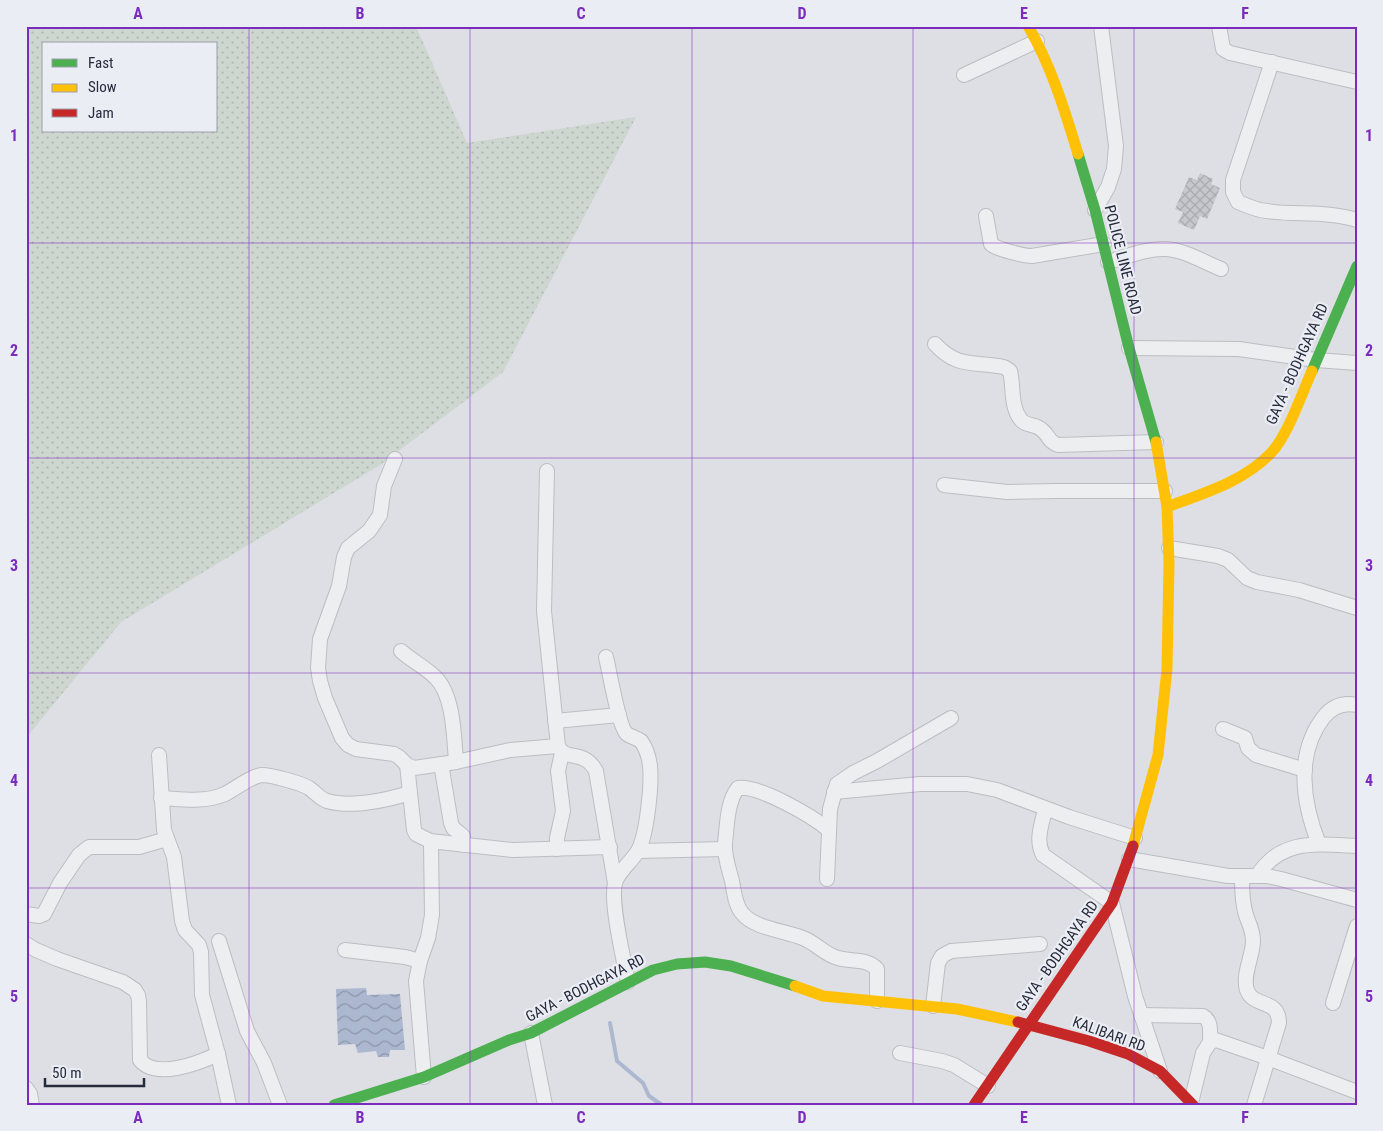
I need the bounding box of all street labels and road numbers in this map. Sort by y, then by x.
street label: POLICE LINE ROAD [1101,203,1145,317]
street label: GAYA - BODHGAYA RD [1262,301,1332,427]
street label: GAYA - BODHGAYA RD [1012,897,1102,1015]
street label: GAYA - BODHGAYA RD [523,950,647,1026]
street label: KALIBARI RD [1070,1013,1148,1055]

